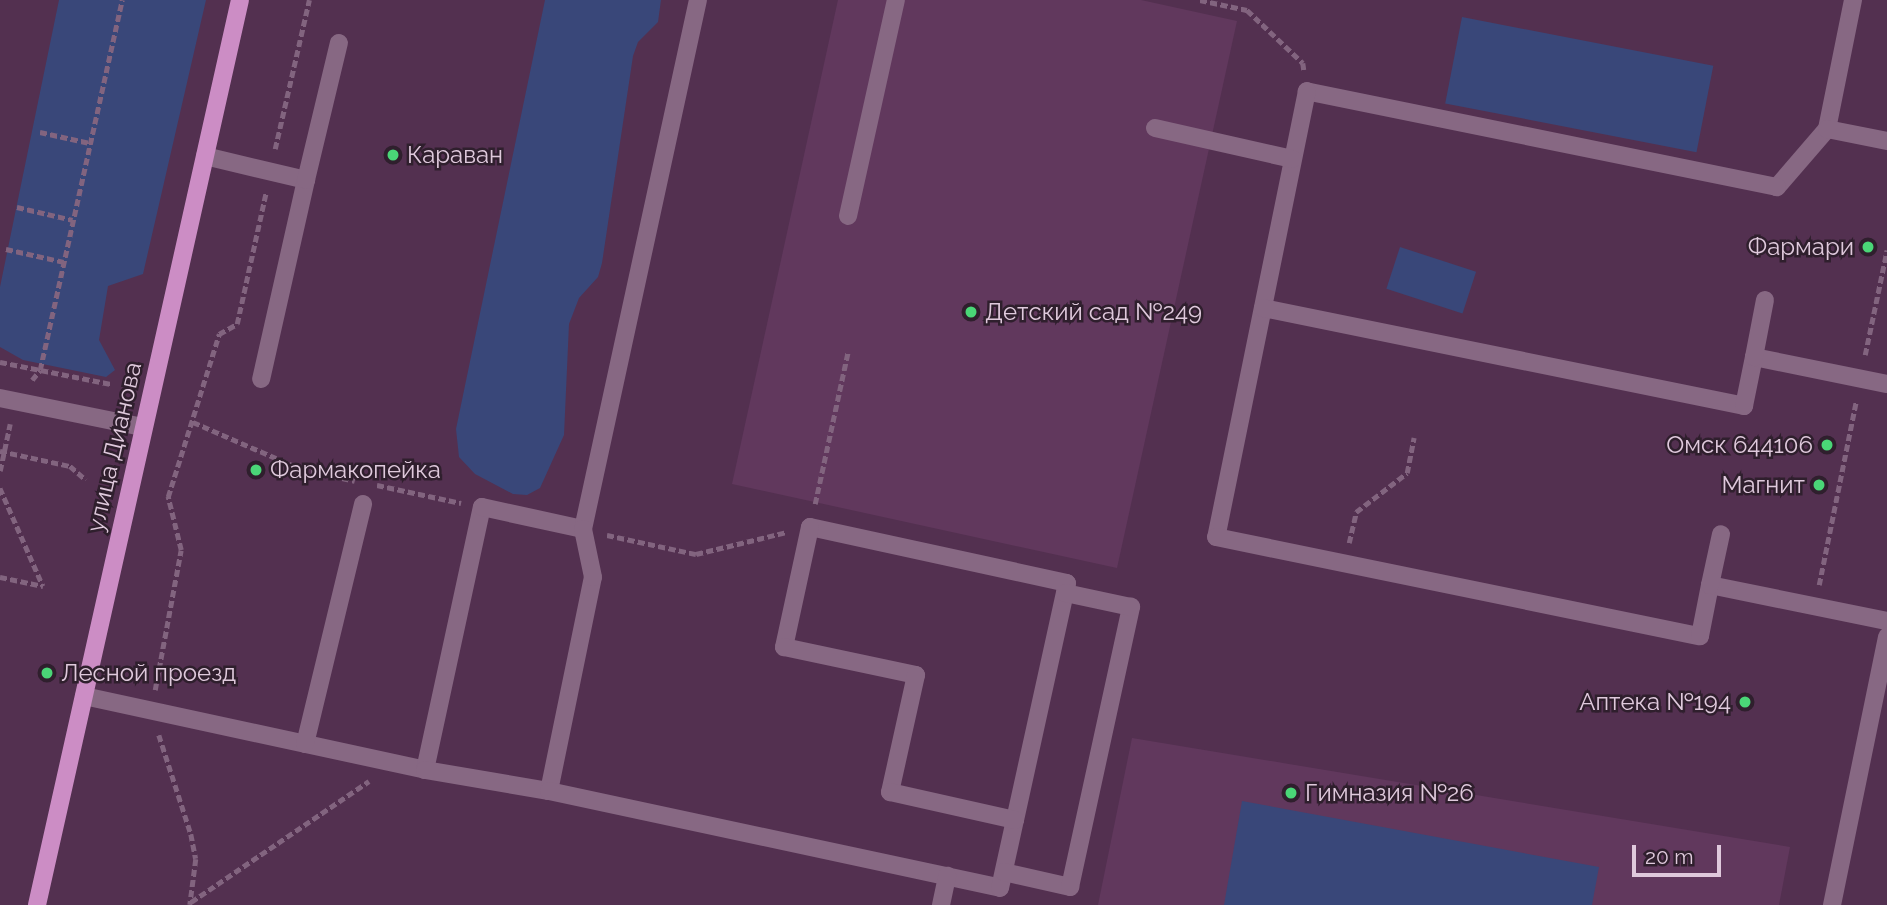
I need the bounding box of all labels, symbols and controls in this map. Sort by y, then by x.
place label: Караван [407,141,503,169]
marker: Караван [385,147,401,163]
place label: Фармари [1748,233,1854,261]
marker: Фармари [1860,239,1876,255]
place label: Детский сад №249 [985,298,1202,326]
marker: Детский сад №249 [963,304,979,320]
street label: улица Дианова [80,359,148,535]
place label: Омск 644106 [1666,431,1813,459]
marker: Омск 644106 [1819,437,1835,453]
place label: Фармакопейка [270,456,441,484]
marker: Фармакопейка [248,462,264,478]
place label: Магнит [1722,471,1805,499]
marker: Магнит [1811,477,1827,493]
place label: Лесной проезд [61,659,236,687]
marker: Лесной проезд [39,665,55,681]
place label: Аптека №194 [1579,688,1731,716]
marker: Аптека №194 [1737,694,1753,710]
place label: Гимназия №26 [1305,779,1474,807]
marker: Гимназия №26 [1283,785,1299,801]
scale bar [1635,832,1724,876]
text: 20 m [1645,844,1693,869]

